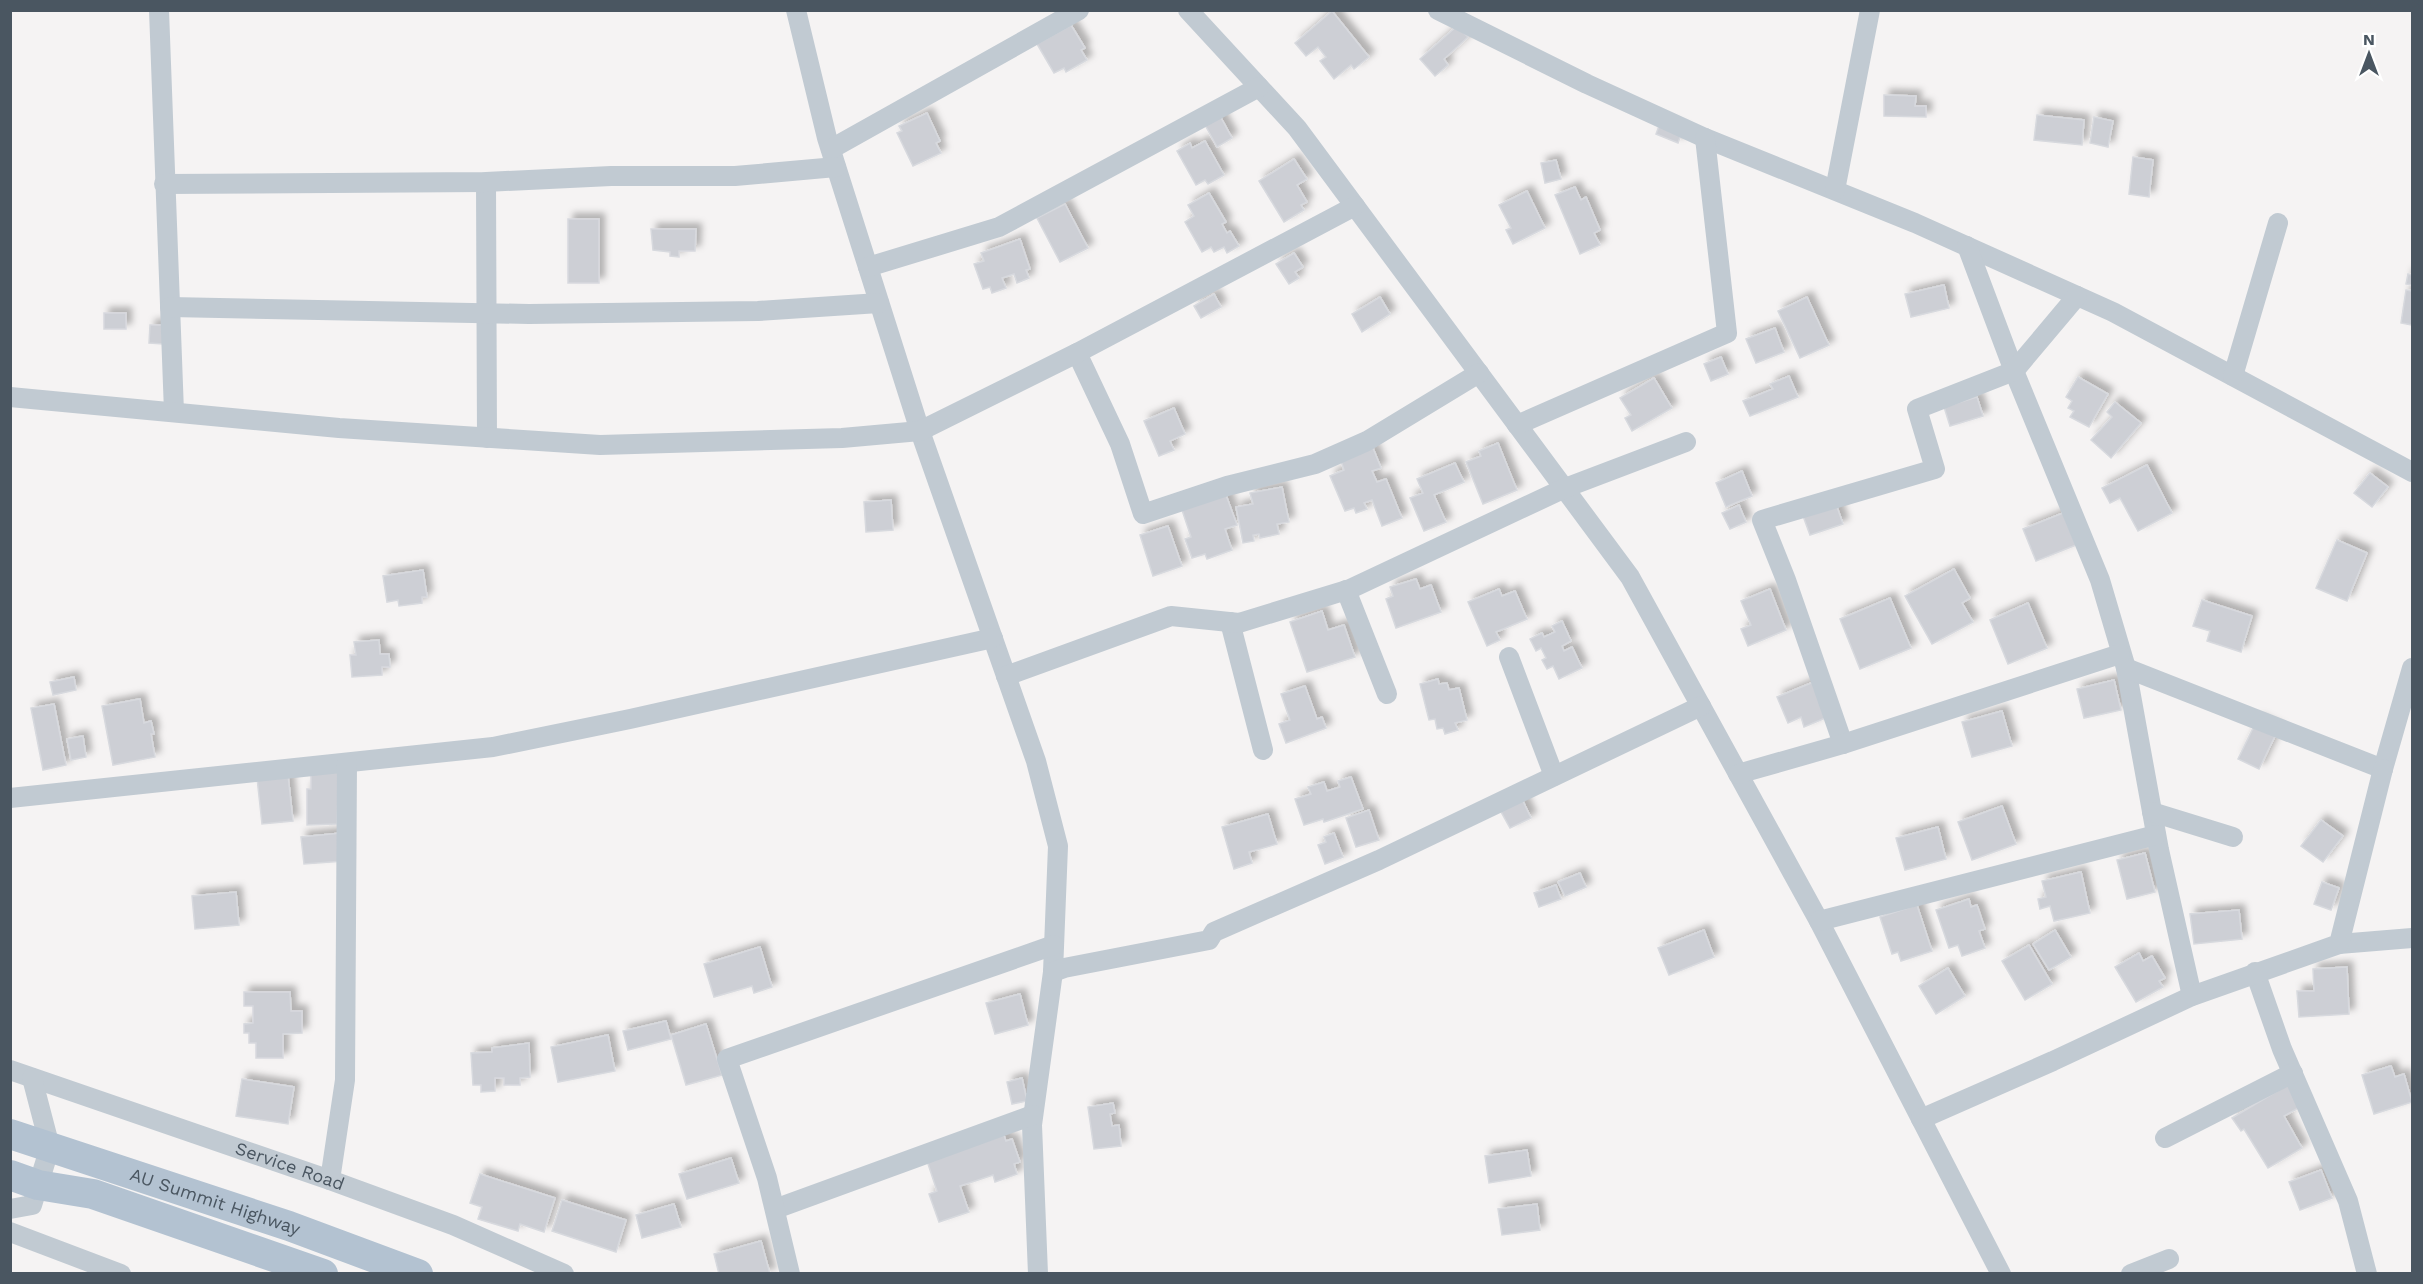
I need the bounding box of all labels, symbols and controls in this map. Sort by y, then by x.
north arrow [2339,24,2399,84]
text: N [2363,30,2375,49]
street label: Service Road [233,1137,348,1194]
street label: AU Summit Highway [127,1163,304,1240]

